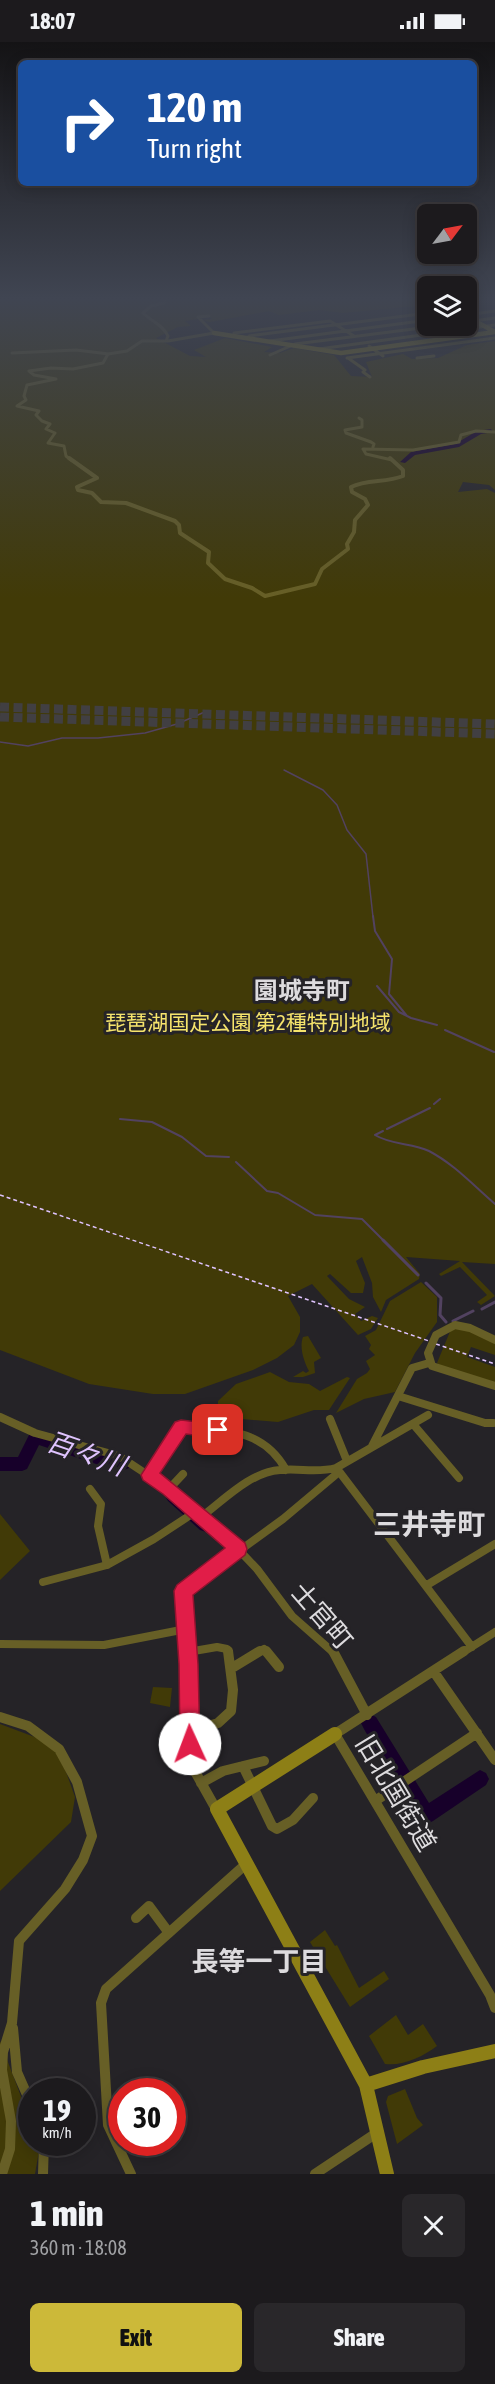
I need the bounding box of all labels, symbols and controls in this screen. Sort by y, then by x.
text: 18:07 [30,8,76,34]
text: 120 m [147,83,242,131]
icon: right [48,84,126,162]
text: Turn right [147,133,242,164]
north arrow [417,204,477,264]
map controls [417,204,477,336]
button: layers [417,276,477,336]
district label: 園城寺町 [254,977,350,1004]
park label: 琵琶湖国定公園 第2種特別地域 [105,1010,391,1034]
pin [192,1404,243,1455]
icon: arrive [201,1413,234,1446]
water label: 百々川 [43,1426,132,1482]
district label: 三井寺町 [373,1508,485,1540]
street label: 士官町 [285,1577,359,1655]
position arrow [158,1712,222,1776]
street label: 旧北国街道 [350,1730,442,1856]
district label: 長等一丁目 [192,1946,327,1977]
speed limit sign: 30 [108,2078,186,2156]
text: 19 [43,2093,71,2127]
text: km/h [42,2124,72,2141]
text: 1 min [30,2192,104,2234]
button: close [402,2194,465,2257]
text: 360 m · 18:08 [30,2236,127,2259]
button: Exit [30,2303,242,2372]
button: Share [254,2303,465,2372]

